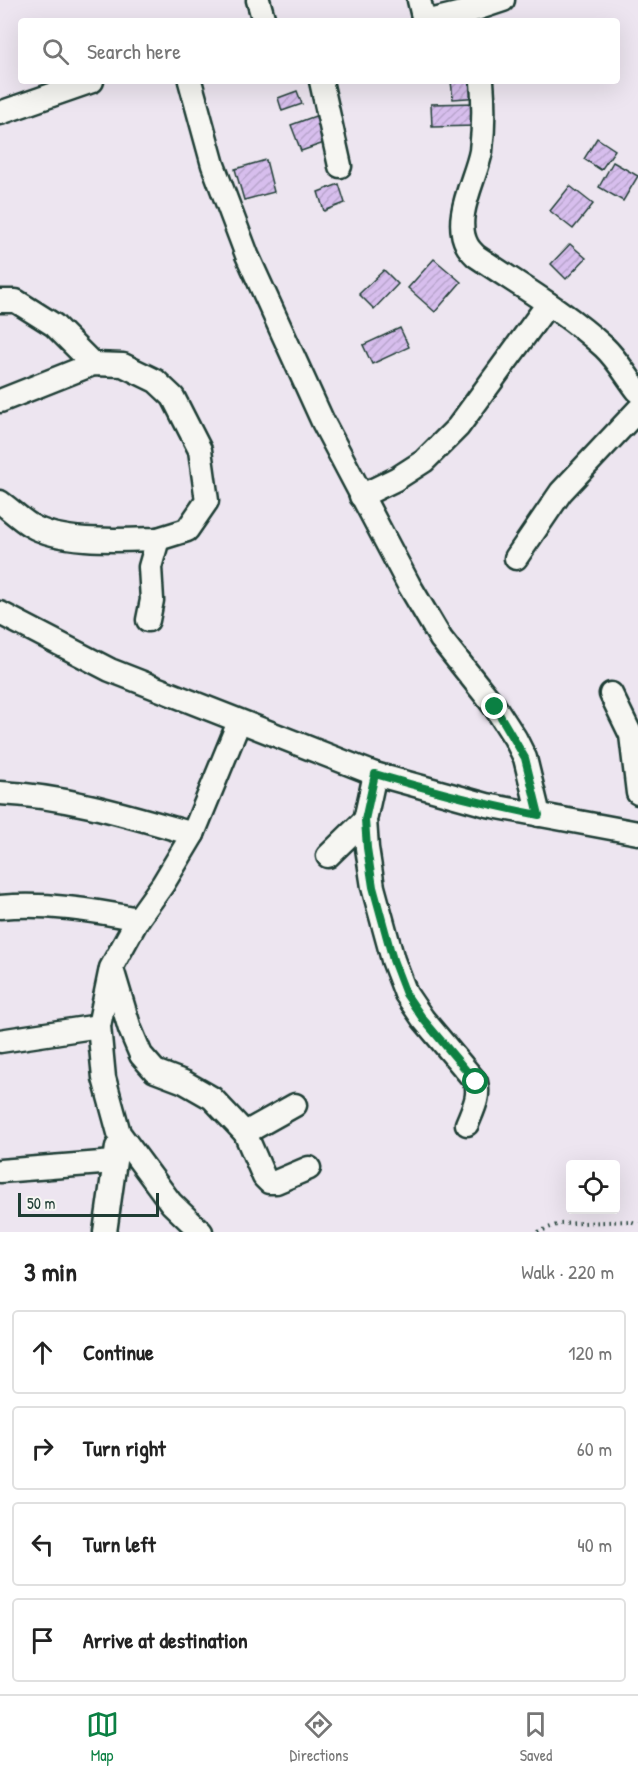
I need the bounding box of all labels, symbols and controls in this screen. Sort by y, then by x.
search box [18,18,620,84]
icon: search [39,35,72,68]
text: Search here [87,36,181,66]
route end [481,693,507,719]
route start [462,1068,488,1094]
map controls [566,1160,620,1214]
button: locate [566,1160,620,1214]
scale bar [18,1190,159,1218]
text: 50 m [27,1192,56,1214]
text: 3 min [24,1254,77,1289]
text: Walk · 220 m [521,1258,614,1285]
icon: ahead [26,1336,59,1369]
text: Continue [83,1337,154,1367]
text: 120 m [568,1339,612,1366]
icon: right [26,1432,59,1465]
text: Turn right [83,1433,166,1463]
text: 60 m [577,1435,612,1462]
icon: left [26,1528,59,1561]
text: Turn left [83,1529,156,1559]
text: 40 m [577,1531,612,1558]
icon: arrive [26,1624,59,1657]
text: Arrive at destination [83,1625,248,1655]
tab: Map [86,1708,119,1766]
tab: Directions [290,1708,348,1766]
tab: Saved [519,1708,552,1766]

